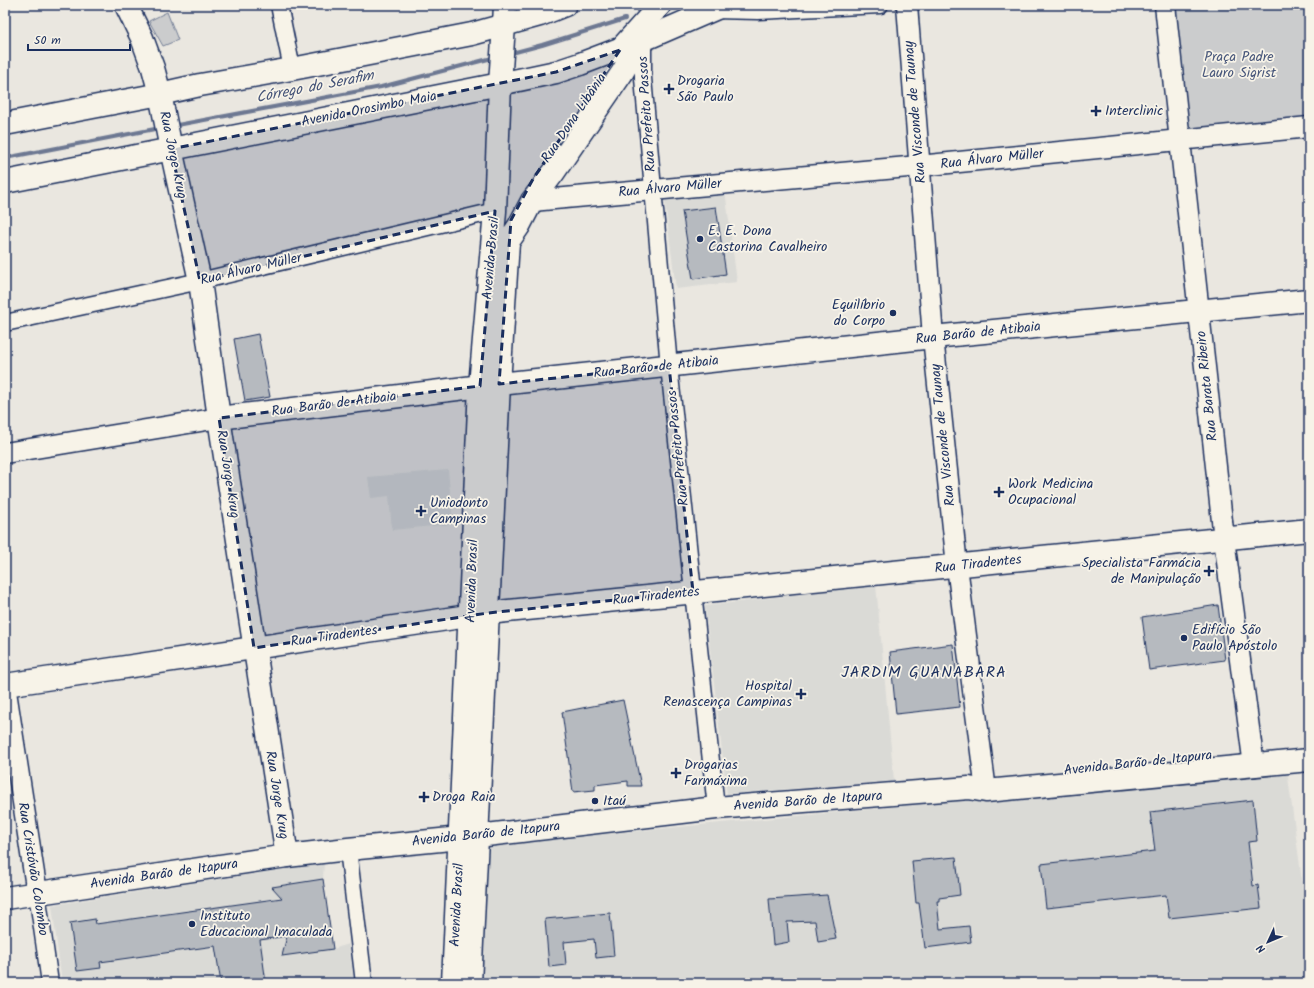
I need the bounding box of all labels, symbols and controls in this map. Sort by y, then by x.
scale bar [28,26,130,52]
text: 50 m [34,31,61,50]
street label: Rua Visconde de Taunay [898,39,932,184]
park label: Praça Padre Lauro Sigrist [1202,46,1277,84]
street label: Rua Prefeito Passos [632,55,662,173]
water label: Córrego do Serafim [254,64,377,110]
street label: Rua Dona Libânia [536,69,612,167]
place label: Drogaria São Paulo [677,70,734,108]
marker: Drogaria São Paulo [664,84,674,94]
street label: Avenida Orosimbo Maia [299,85,439,133]
place label: Interclinic [1105,100,1163,122]
marker: Interclinic [1090,105,1102,117]
street label: Rua Jorge Krug [153,109,193,201]
street label: Rua Álvaro Müller [939,143,1046,175]
street label: Rua Álvaro Müller [617,172,724,203]
street label: Avenida Brasil [476,215,506,301]
place label: E. E. Dona Castorina Cavalheiro [708,220,827,258]
marker: E. E. Dona Castorina Cavalheiro [695,234,705,244]
street label: Rua Álvaro Müller [198,246,305,291]
place label: Equilíbrio do Corpo [832,294,885,332]
marker: Equilíbrio do Corpo [888,308,898,318]
street label: Rua Barão de Atibaia [914,315,1042,351]
street label: Rua Barata Ribeiro [1190,330,1224,442]
street label: Rua Barão de Atibaia [592,349,720,385]
street label: Rua Visconde de Taunay [925,362,961,507]
street label: Rua Barão de Atibaia [270,385,398,423]
street label: Rua Prefeito Passos [661,389,695,507]
street label: Rua Jorge Krug [210,428,246,520]
place label: Work Medicina Ocupacional [1008,473,1093,511]
marker: Work Medicina Ocupacional [993,486,1005,498]
place label: Uniodonto Campinas [430,492,488,530]
marker: Uniodonto Campinas [415,505,427,517]
street label: Avenida Brasil [460,538,484,623]
street label: Rua Tiradentes [933,548,1023,580]
place label: Specialista Farmácia de Manipulação [1082,552,1201,590]
marker: Specialista Farmácia de Manipulação [1204,566,1214,576]
street label: Rua Tiradentes [611,580,701,612]
street label: Rua Tiradentes [289,619,379,653]
place label: Edifício São Paulo Apóstolo [1192,619,1277,657]
marker: Edifício São Paulo Apóstolo [1179,633,1189,643]
district label: JARDIM GUANABARA [841,660,1007,685]
place label: Hospital Renascença Campinas [663,675,793,713]
marker: Hospital Renascença Campinas [795,688,807,700]
street label: Avenida Barão de Itapura [1063,744,1213,782]
street label: Rua Jorge Krug [259,749,295,841]
place label: Drogarias Farmáxima [684,754,747,792]
marker: Drogarias Farmáxima [671,768,681,778]
street label: Avenida Barão de Itapura [733,785,883,817]
place label: Droga Raia [432,786,495,808]
place label: Itaú [603,790,626,812]
marker: Droga Raia [419,792,429,802]
marker: Itaú [590,796,600,806]
street label: Rua Cristóvão Colombo [12,801,54,937]
street label: Avenida Barão de Itapura [411,815,561,853]
street label: Avenida Barão de Itapura [89,853,239,895]
street label: Avenida Brasil [444,862,470,947]
place label: Instituto Educacional Imaculada [200,905,332,943]
marker: Instituto Educacional Imaculada [187,919,197,929]
north arrow [1248,922,1288,962]
text: N [1253,939,1270,957]

